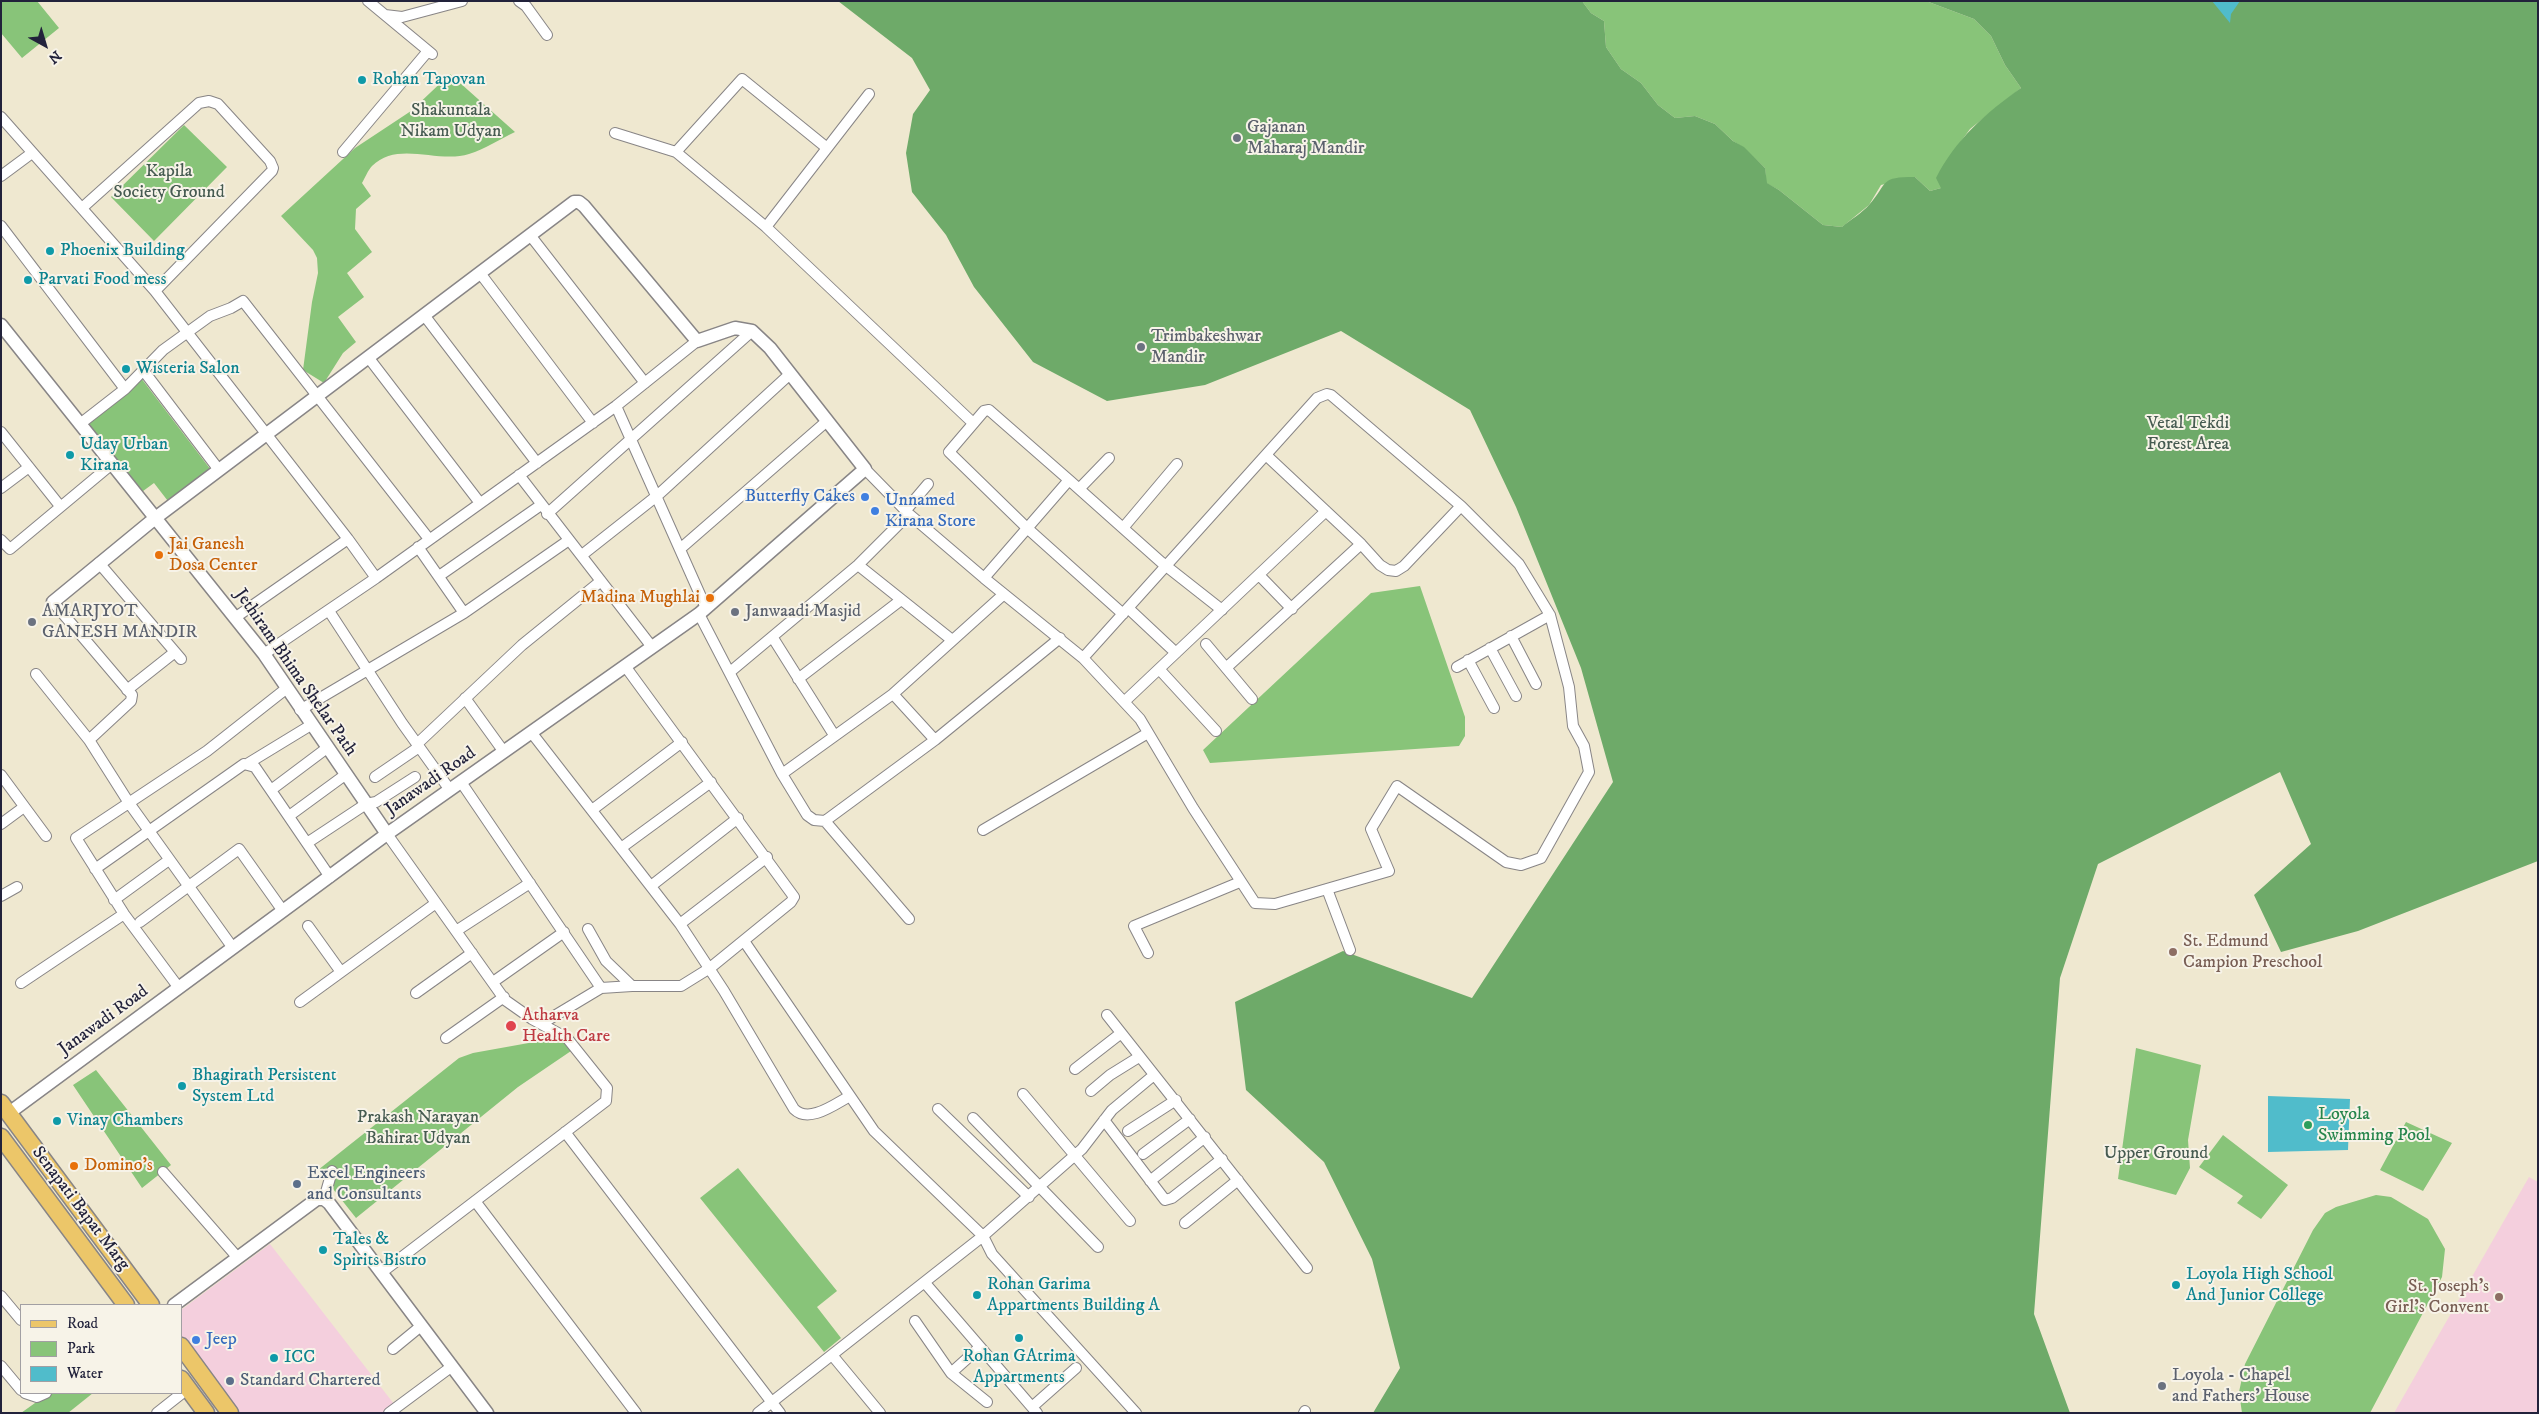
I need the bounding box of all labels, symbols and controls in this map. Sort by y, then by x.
north arrow [20,20,70,70]
text: N [44,46,65,67]
place label: Rohan Tapovan [372,69,485,91]
marker: Rohan Tapovan [356,74,368,86]
park label: Shakuntala Nikam Udyan [401,100,501,142]
place label: Gajanan Maharaj Mandir [1247,117,1364,160]
marker: Gajanan Maharaj Mandir [1231,132,1243,144]
park label: Kapila Society Ground [113,161,225,203]
place label: Phoenix Building [60,240,185,262]
marker: Phoenix Building [44,245,56,257]
place label: Parvati Food mess [38,269,167,291]
marker: Parvati Food mess [22,274,34,286]
place label: Trimbakeshwar Mandir [1151,326,1261,368]
marker: Trimbakeshwar Mandir [1135,341,1147,353]
place label: Wisteria Salon [136,358,240,380]
marker: Wisteria Salon [120,363,132,375]
park label: Vetal Tekdi Forest Area [2147,413,2229,456]
place label: Uday Urban Kirana [80,434,168,476]
marker: Uday Urban Kirana [64,449,76,461]
place label: Butterfly Cakes [745,486,855,508]
place label: Unnamed Kirana Store [885,490,976,532]
marker: Butterfly Cakes [859,491,871,503]
marker: Unnamed Kirana Store [869,505,881,517]
place label: Jai Ganesh Dosa Center [169,534,257,576]
marker: Jai Ganesh Dosa Center [153,549,165,561]
street label: Jethiram Bhima Shelar Path [229,585,361,761]
place label: Madina Mughlai [581,587,700,609]
marker: Madina Mughlai [704,592,716,604]
place label: AMARJYOT GANESH MANDIR [42,601,197,644]
place label: Janwaadi Masjid [745,601,861,623]
marker: Janwaadi Masjid [729,606,741,618]
marker: AMARJYOT GANESH MANDIR [26,616,38,628]
street label: Janawadi Road [382,743,480,821]
place label: St. Edmund Campion Preschool [2183,931,2322,974]
marker: St. Edmund Campion Preschool [2167,946,2179,958]
street label: Janawadi Road [55,981,153,1061]
place label: Atharva Health Care [522,1005,610,1048]
marker: Atharva Health Care [504,1019,518,1033]
place label: Bhagirath Persistent System Ltd [192,1065,337,1108]
marker: Bhagirath Persistent System Ltd [176,1080,188,1092]
place label: Loyola Swimming Pool [2318,1104,2430,1146]
park label: Prakash Narayan Bahirat Udyan [357,1107,479,1150]
place label: Vinay Chambers [67,1110,183,1132]
marker: Vinay Chambers [51,1115,63,1127]
marker: Loyola Swimming Pool [2302,1119,2314,1131]
street label: Senapati Bapat Marg [26,1143,134,1275]
park label: Upper Ground [2104,1143,2208,1165]
place label: Domino's [84,1155,153,1177]
marker: Domino's [68,1160,80,1172]
place label: Excel Engineers and Consultants [307,1163,425,1206]
marker: Excel Engineers and Consultants [291,1178,303,1190]
place label: Tales & Spirits Bistro [333,1229,426,1272]
marker: Tales & Spirits Bistro [317,1244,329,1256]
place label: Loyola High School And Junior College [2186,1264,2333,1306]
place label: Rohan Garima Appartments Building A [987,1274,1160,1316]
place label: St. Joseph's Girl's Convent [2385,1276,2489,1318]
marker: Loyola High School And Junior College [2170,1279,2182,1291]
marker: Rohan Garima Appartments Building A [971,1289,983,1301]
marker: St. Joseph's Girl's Convent [2493,1291,2505,1303]
legend [20,1304,182,1394]
text: Road [67,1314,98,1333]
place label: Jeep [206,1329,237,1351]
marker: Rohan GAtrima Appartments [1013,1332,1025,1344]
marker: Jeep [190,1334,202,1346]
text: Park [67,1339,95,1358]
place label: Rohan GAtrima Appartments [962,1346,1076,1388]
place label: ICC [284,1347,315,1369]
marker: ICC [268,1352,280,1364]
text: Water [67,1364,103,1383]
place label: Loyola - Chapel and Fathers' House [2172,1365,2309,1408]
place label: Standard Chartered [240,1370,380,1392]
marker: Standard Chartered [224,1375,236,1387]
marker: Loyola - Chapel and Fathers' House [2156,1380,2168,1392]

